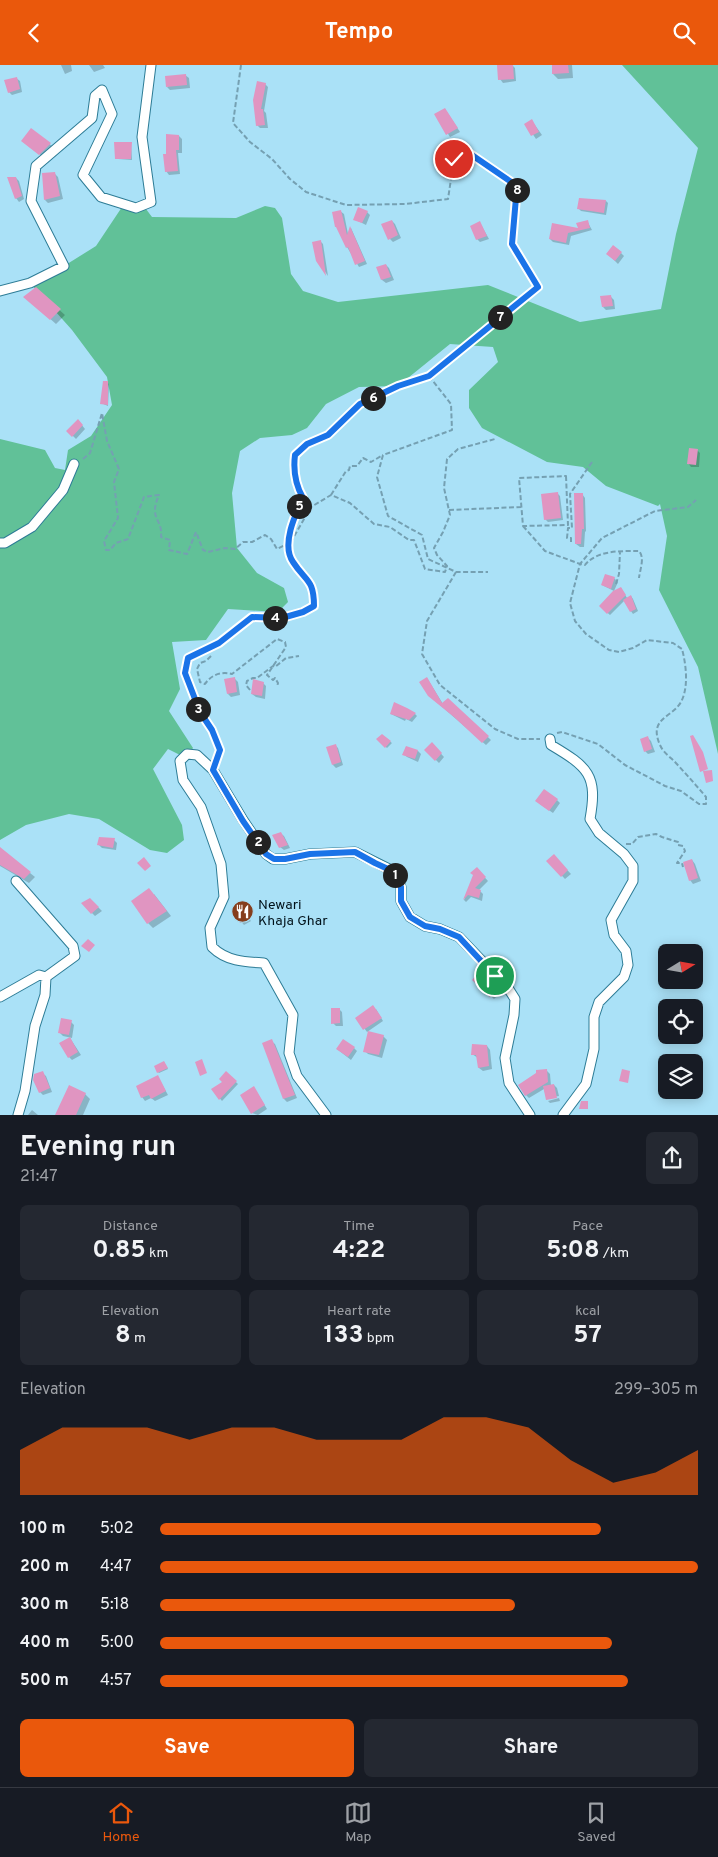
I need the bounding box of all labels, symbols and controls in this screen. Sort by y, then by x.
icon: back [20,19,48,47]
text: Tempo [325,19,393,46]
icon: search [670,19,698,47]
pin [433,138,475,180]
icon: check [440,145,468,173]
pin: 8 [504,177,530,203]
text: 8 [513,182,522,199]
pin: 7 [488,305,512,329]
text: 7 [497,309,504,326]
pin: 6 [360,385,386,411]
text: 6 [369,390,378,407]
pin: 5 [286,493,312,519]
text: 5 [295,498,304,515]
pin: 4 [262,605,288,631]
text: 4 [271,610,280,627]
pin: 3 [186,697,210,721]
text: 3 [194,701,203,718]
pin: 2 [246,829,270,855]
text: 2 [254,834,263,851]
pin: 1 [382,863,408,887]
text: 1 [393,867,398,884]
place label: Newari Khaja Ghar [258,897,328,930]
restaurant icon: Newari Khaja Ghar [230,900,254,924]
north arrow [658,944,702,989]
map controls [658,944,703,1099]
pin [474,955,516,997]
icon: arrive [481,962,509,990]
button: locate [658,999,703,1044]
button: layers [658,1054,703,1099]
text: Evening run [20,1130,176,1166]
button: share [646,1132,698,1184]
text: 21:47 [20,1167,58,1187]
text: Distance [103,1218,158,1235]
text: Time [343,1218,375,1235]
text: Pace [572,1218,603,1235]
text: 0.85 [92,1235,146,1267]
text: 4:22 [333,1235,385,1267]
text: 5:08 [546,1235,600,1267]
text: km [146,1245,168,1262]
text: /km [600,1245,629,1262]
text: Elevation [102,1303,159,1320]
text: Heart rate [327,1303,391,1320]
text: kcal [575,1303,600,1320]
text: 8 [115,1320,131,1352]
text: 133 [324,1320,364,1352]
text: 57 [573,1320,602,1352]
text: m [131,1330,146,1347]
text: bpm [364,1330,394,1347]
text: Elevation [20,1380,86,1400]
text: 299–305 m [614,1380,698,1400]
text: 100 m [20,1519,66,1539]
text: 5:02 [100,1519,134,1539]
text: 200 m [20,1557,69,1577]
text: 4:47 [100,1557,132,1577]
text: 300 m [20,1595,68,1615]
text: 5:18 [100,1595,129,1615]
text: 400 m [20,1633,69,1653]
text: 5:00 [100,1633,134,1653]
text: 500 m [20,1671,69,1691]
text: 4:57 [100,1671,132,1691]
button: Save [20,1719,354,1777]
button: Share [364,1719,698,1777]
tab: Home [102,1799,140,1846]
tab: Map [344,1799,372,1846]
tab: Saved [577,1799,616,1846]

